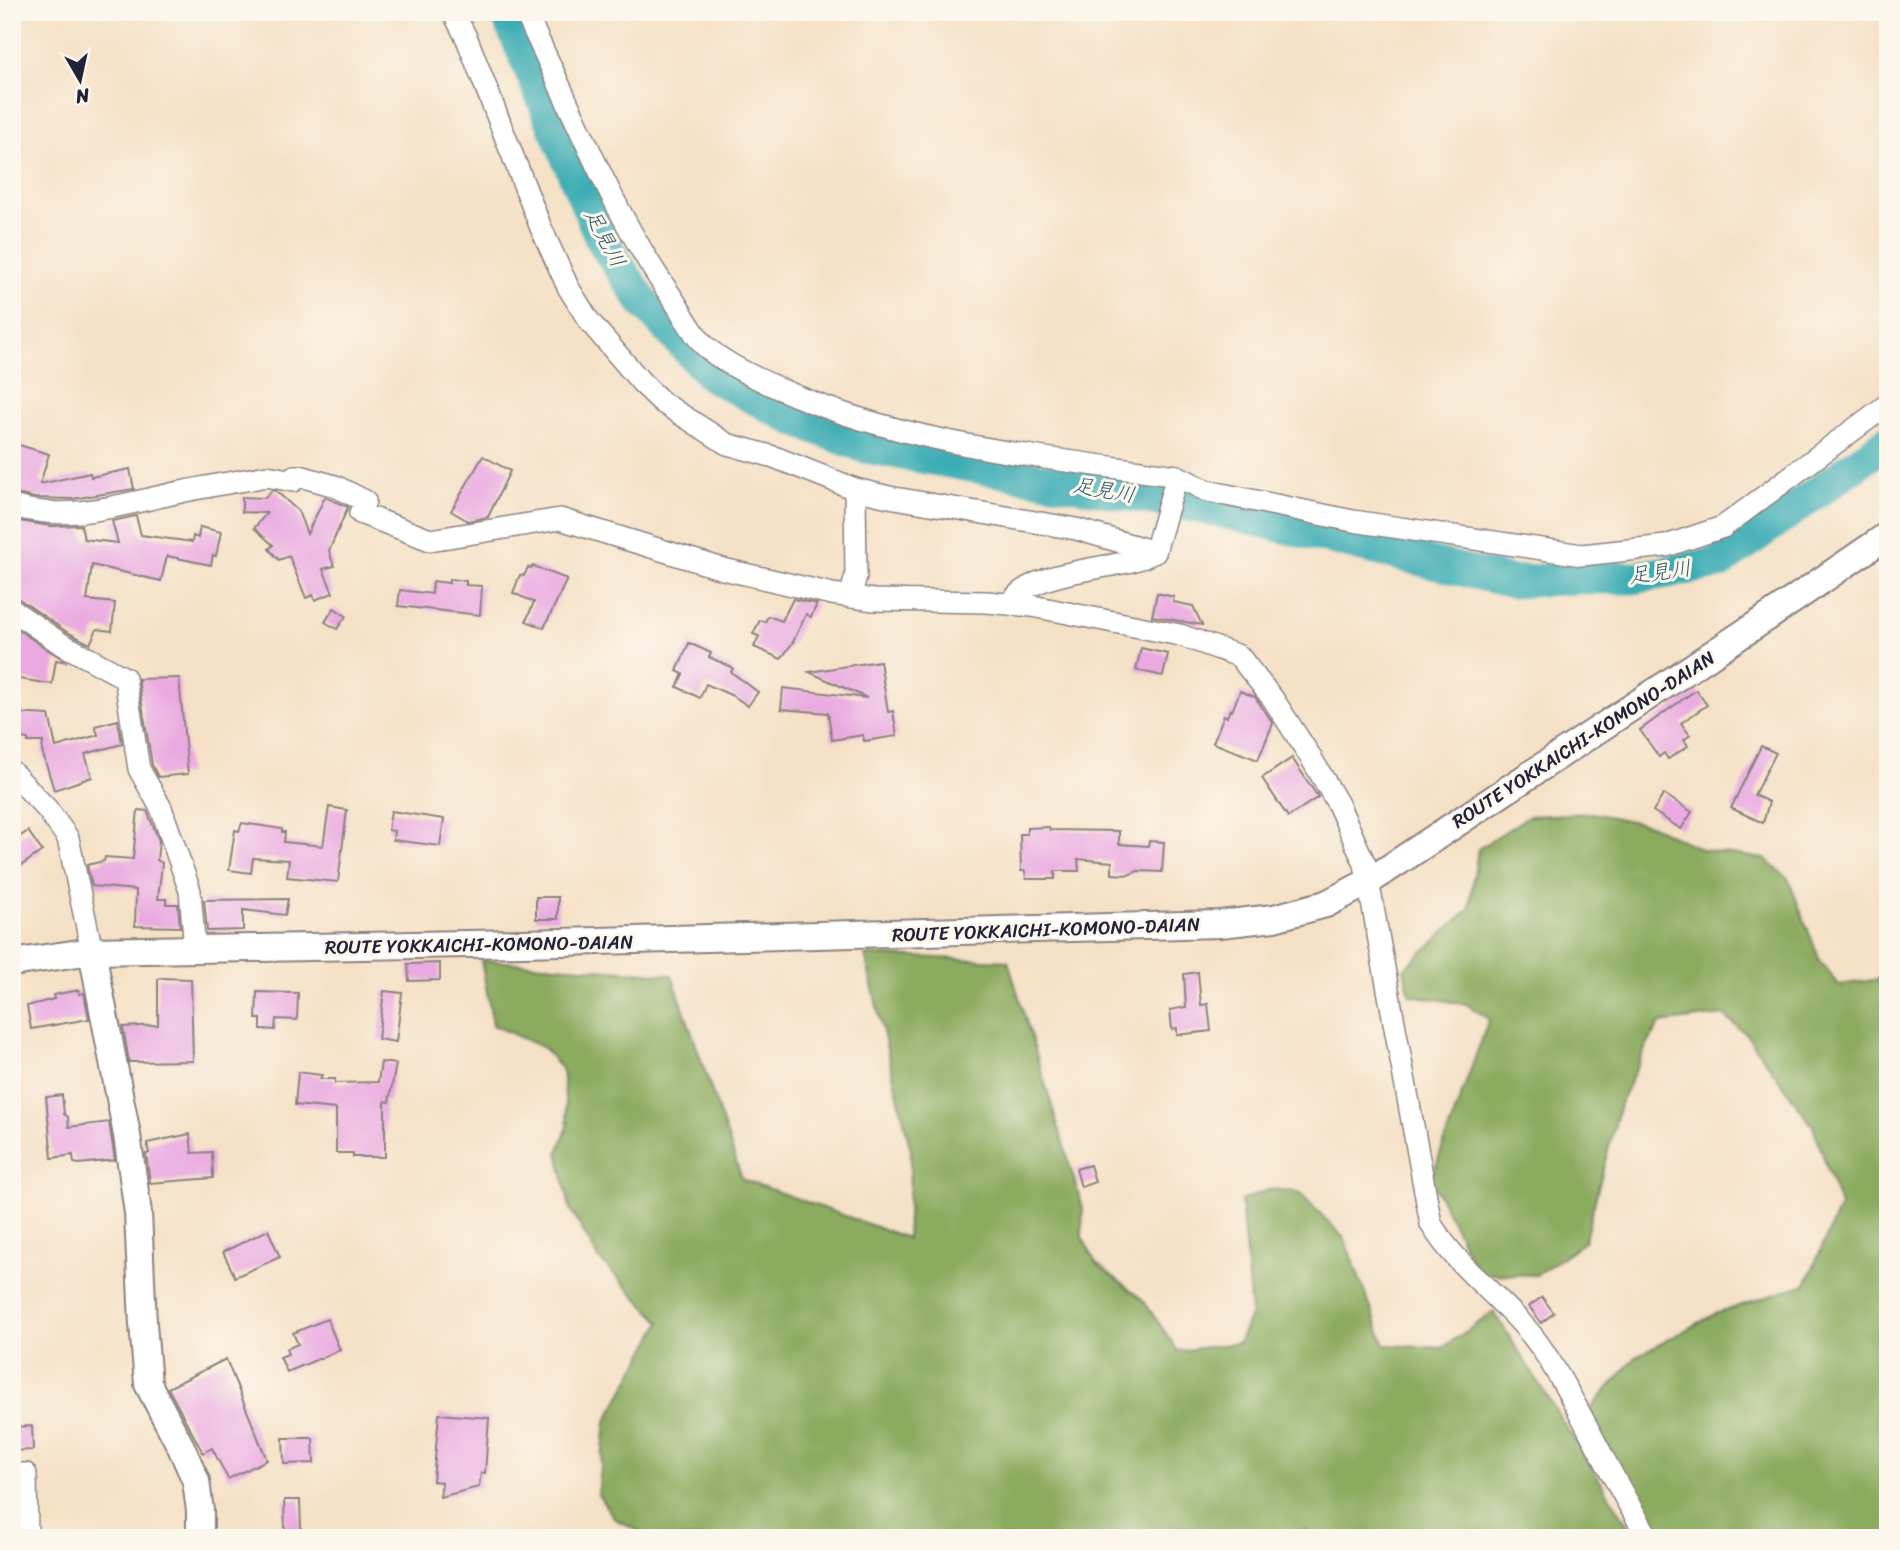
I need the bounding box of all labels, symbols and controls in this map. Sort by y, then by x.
north arrow [46,46,116,116]
text: N [73,79,93,114]
water label: 足見川 [573,201,637,275]
water label: 足見川 [1070,466,1138,514]
water label: 足見川 [1626,549,1694,595]
street label: ROUTE YOKKAICHI-KOMONO-DAIAN [1445,642,1722,837]
street label: ROUTE YOKKAICHI-KOMONO-DAIAN [891,908,1201,951]
street label: ROUTE YOKKAICHI-KOMONO-DAIAN [325,925,633,964]

